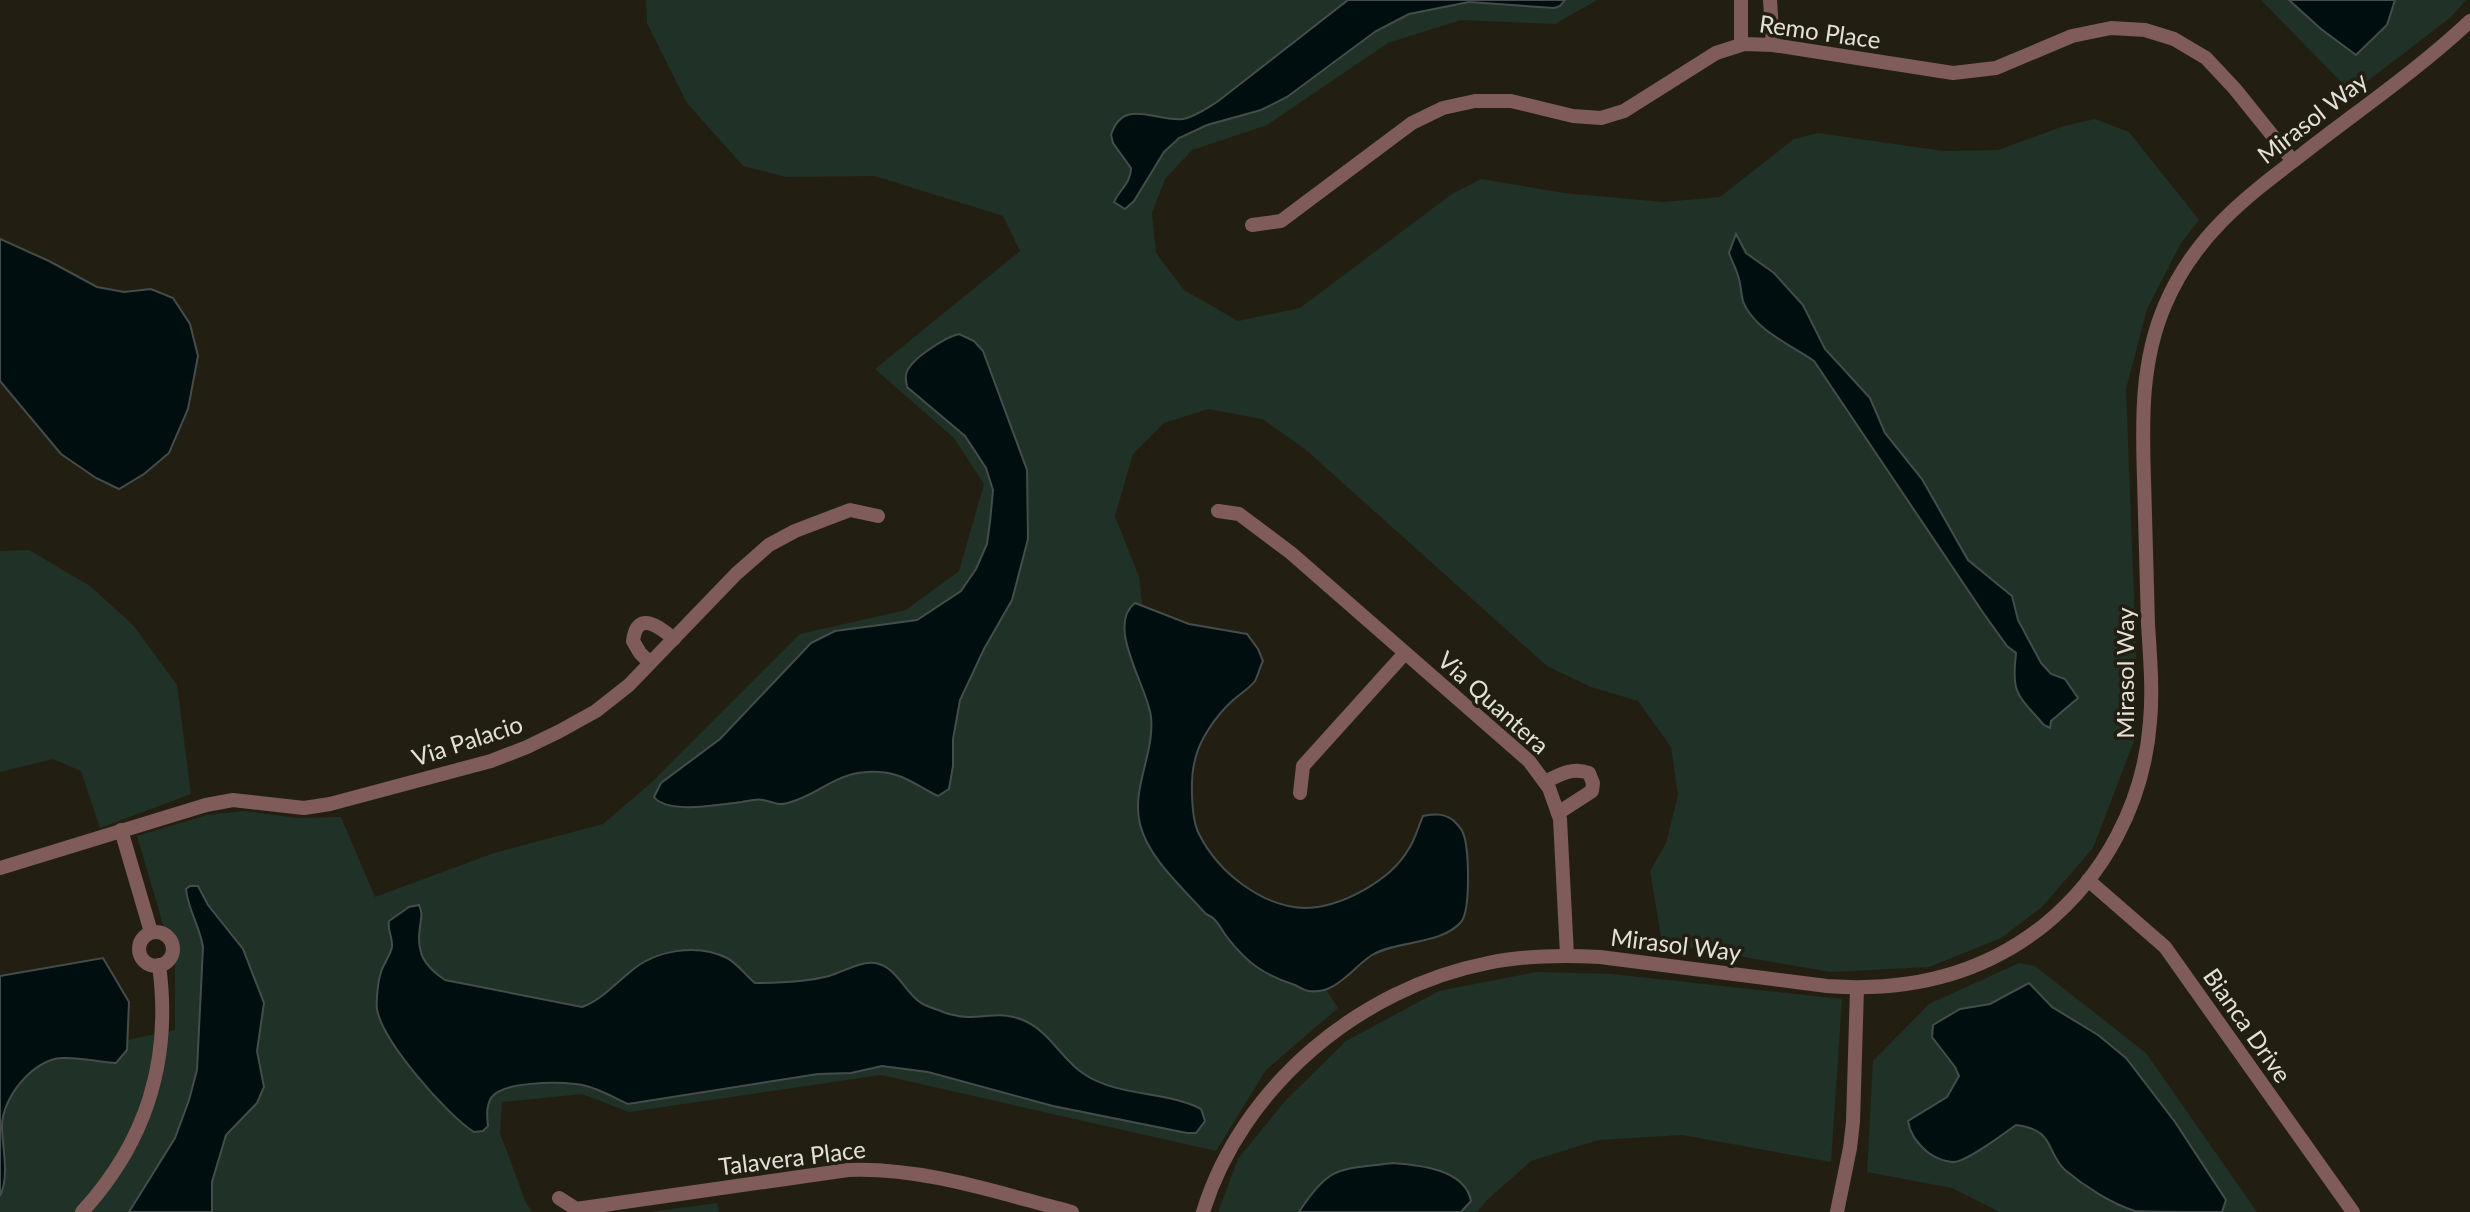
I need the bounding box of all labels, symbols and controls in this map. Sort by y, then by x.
street label: Remo Place [1757,8,1883,54]
street label: Mirasol Way [2251,65,2373,169]
street label: Mirasol Way [2110,607,2139,739]
street label: Via Quantera [1433,645,1555,759]
street label: Via Palacio [408,709,526,771]
street label: Mirasol Way [1609,922,1744,966]
street label: Bianca Drive [2198,962,2298,1088]
street label: Talavera Place [717,1134,867,1180]

